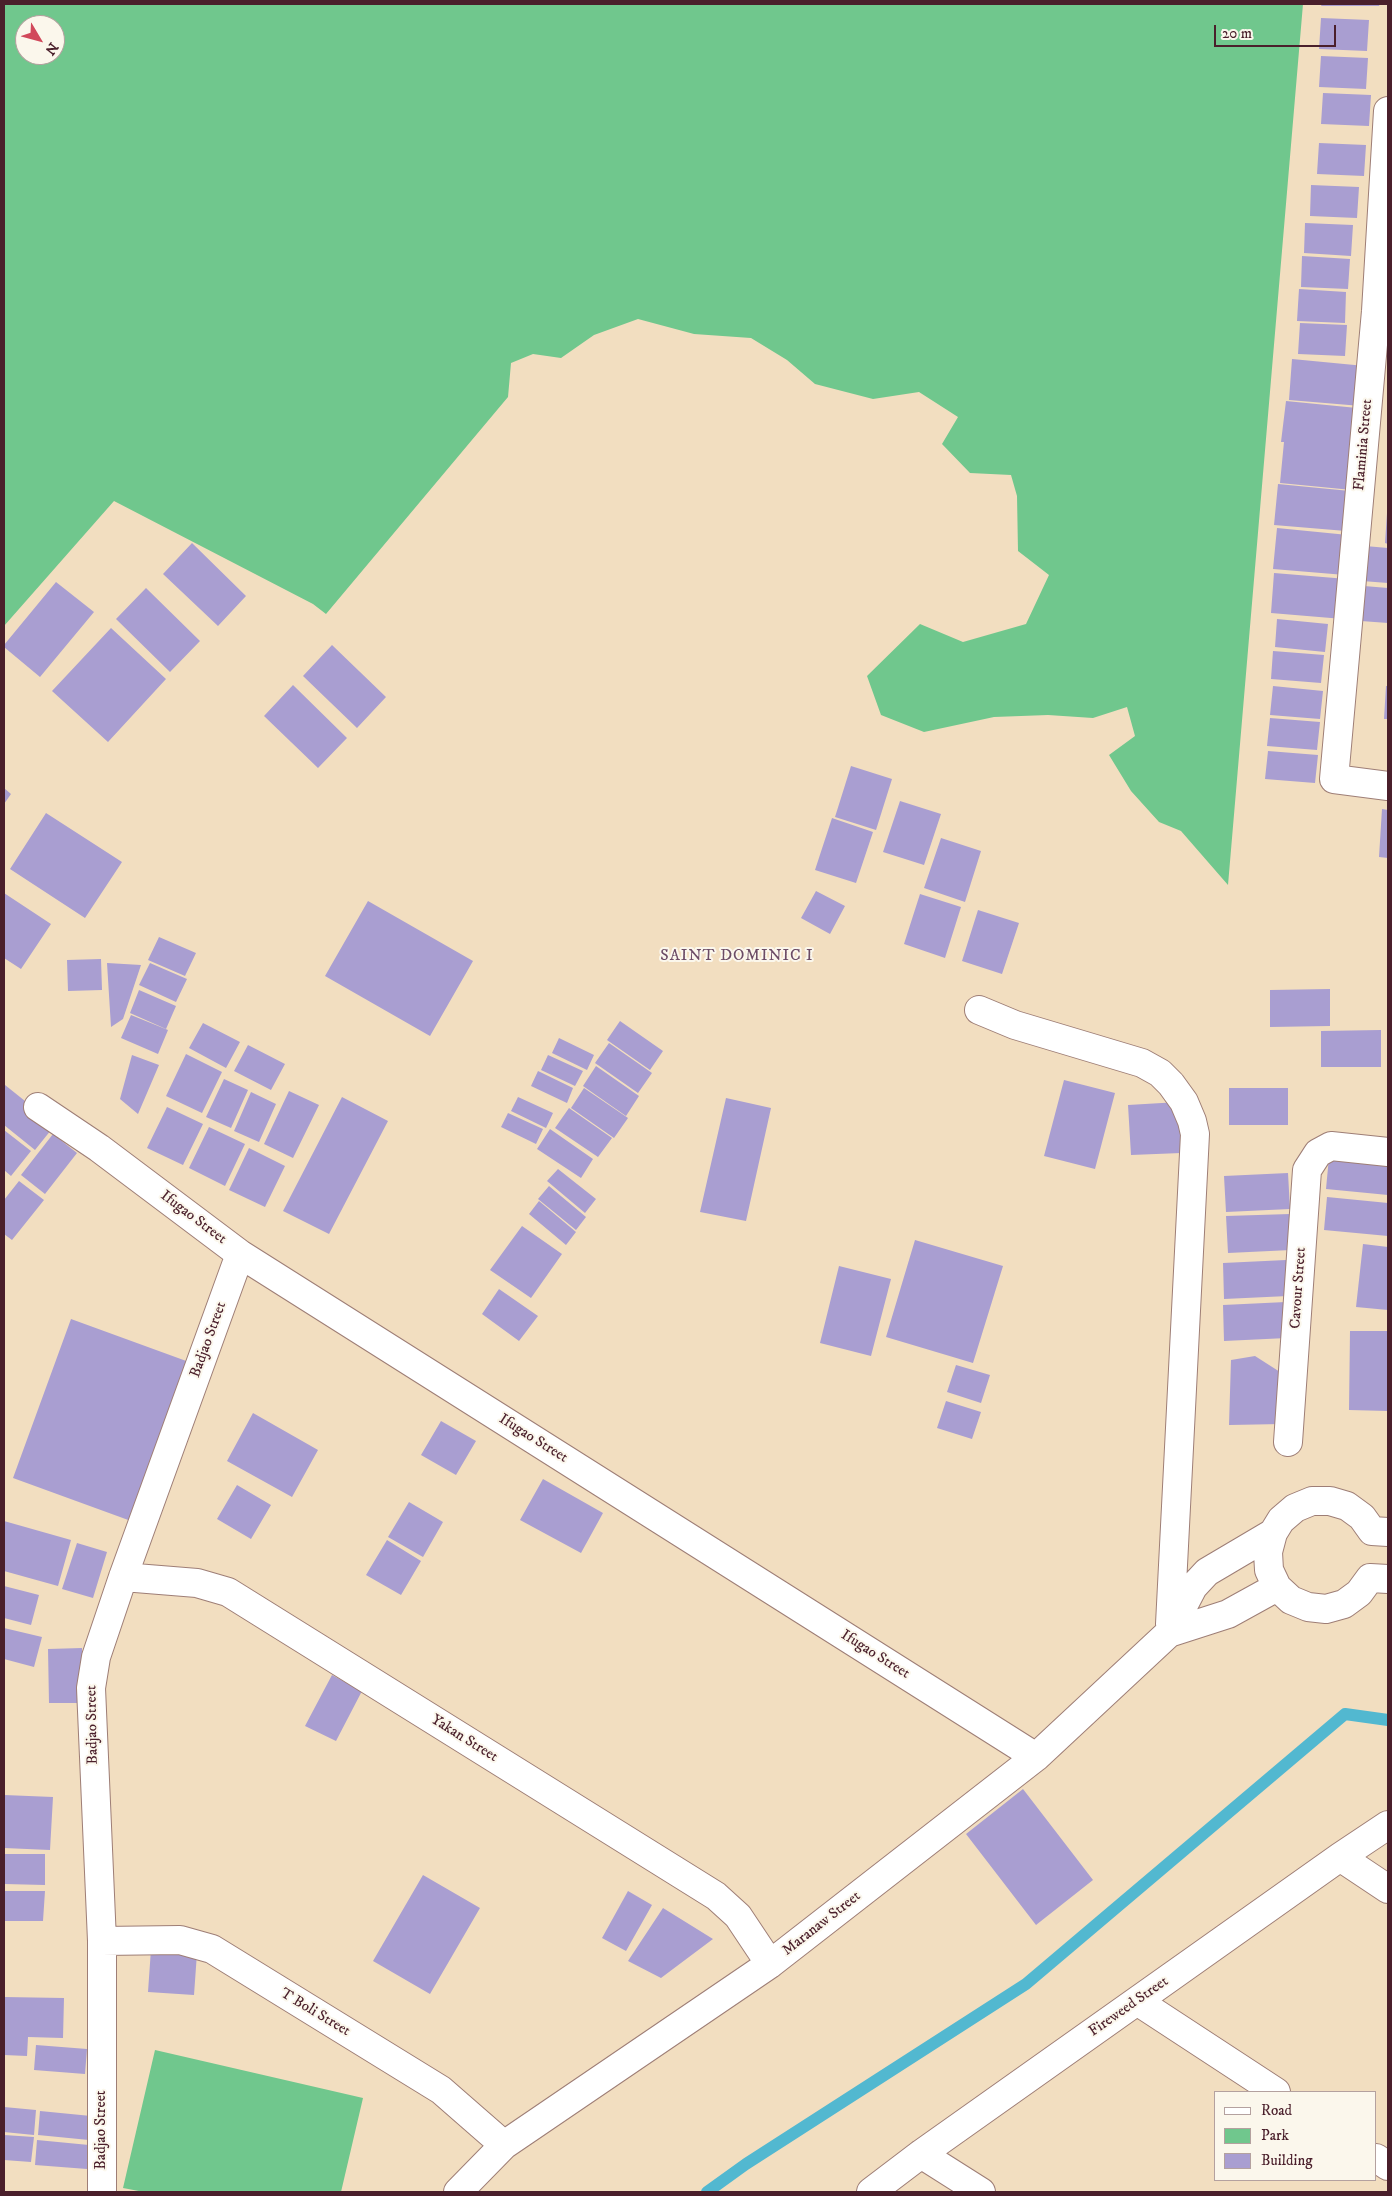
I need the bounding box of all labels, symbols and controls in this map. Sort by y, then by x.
north arrow [15,15,65,65]
scale bar [1217,15,1340,47]
text: 20 m [1222,24,1252,43]
text: N [41,38,62,58]
street label: Flaminia Street [1351,398,1377,492]
district label: SAINT DOMINIC I [658,947,816,967]
street label: Ifugao Street [156,1187,230,1249]
street label: Cavour Street [1287,1247,1311,1329]
street label: Badjao Street [187,1300,231,1380]
street label: Ifugao Street [495,1411,571,1467]
street label: Ifugao Street [837,1627,913,1683]
street label: Badjao Street [83,1685,103,1765]
street label: Yakan Street [427,1711,501,1767]
street label: Maranaw Street [779,1888,865,1960]
street label: Fireweed Street [1086,1973,1172,2041]
street label: T Boli Street [277,1985,353,2041]
street label: Badjao Street [93,2090,111,2170]
legend [1214,2091,1377,2181]
text: Road [1261,2101,1292,2120]
text: Park [1261,2126,1289,2145]
text: Building [1261,2151,1313,2170]

